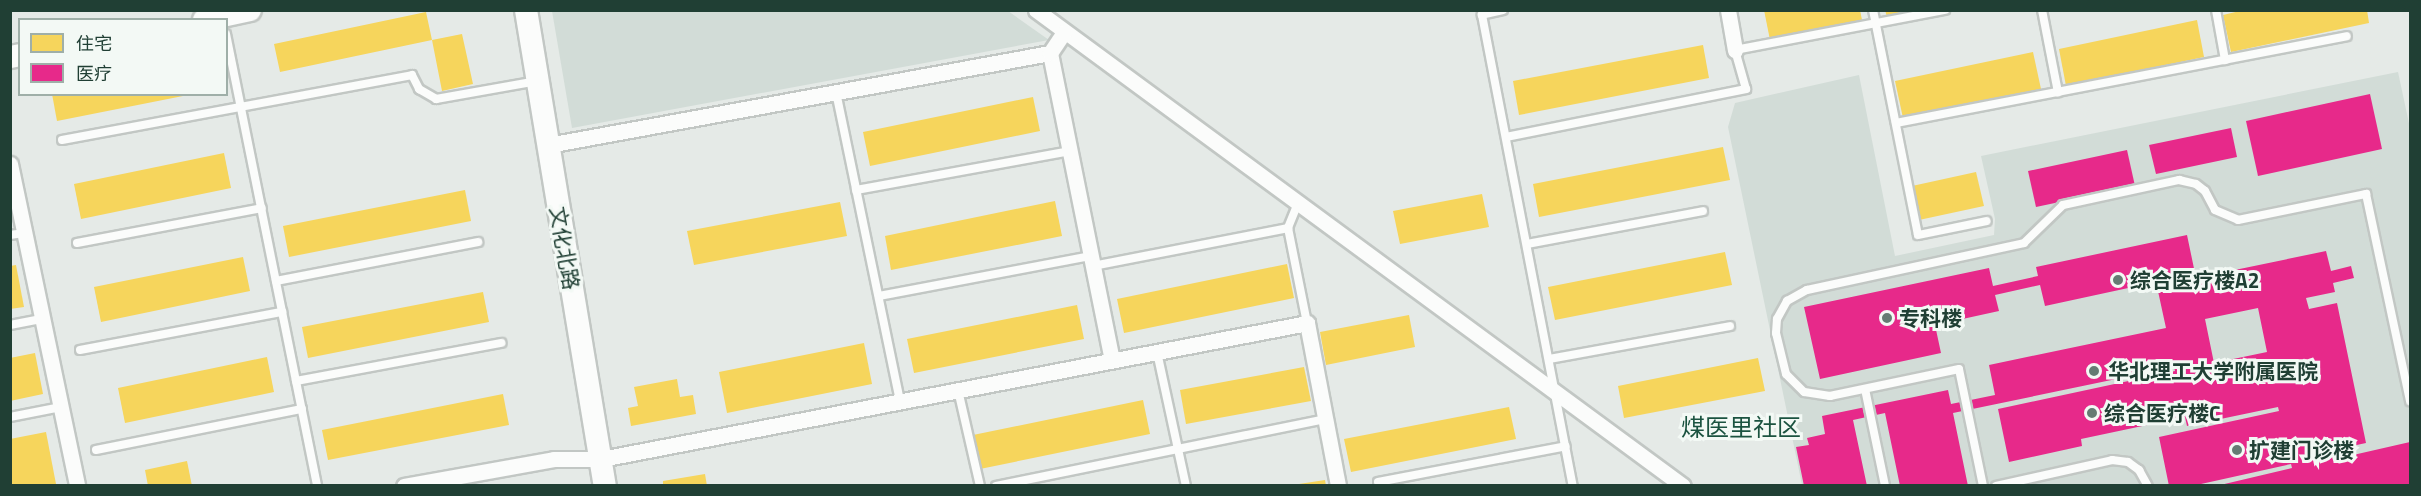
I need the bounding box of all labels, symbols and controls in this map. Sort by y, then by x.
legend [18,18,228,96]
text: 住宅 [76,30,112,57]
text: 医疗 [76,60,112,87]
street label: 文化北路 [545,204,585,292]
place label: 综合医疗楼A2 [2130,267,2259,293]
marker: 综合医疗楼A2 [2111,273,2125,287]
place label: 专科楼 [1899,305,1962,331]
marker: 专科楼 [1880,311,1894,325]
place label: 华北理工大学附属医院 [2108,358,2318,384]
marker: 华北理工大学附属医院 [2085,362,2103,380]
place label: 综合医疗楼C [2104,400,2220,426]
marker: 综合医疗楼C [2085,406,2099,420]
district label: 煤医里社区 [1681,414,1801,442]
place label: 扩建门诊楼 [2249,437,2354,463]
marker: 扩建门诊楼 [2230,443,2244,457]

